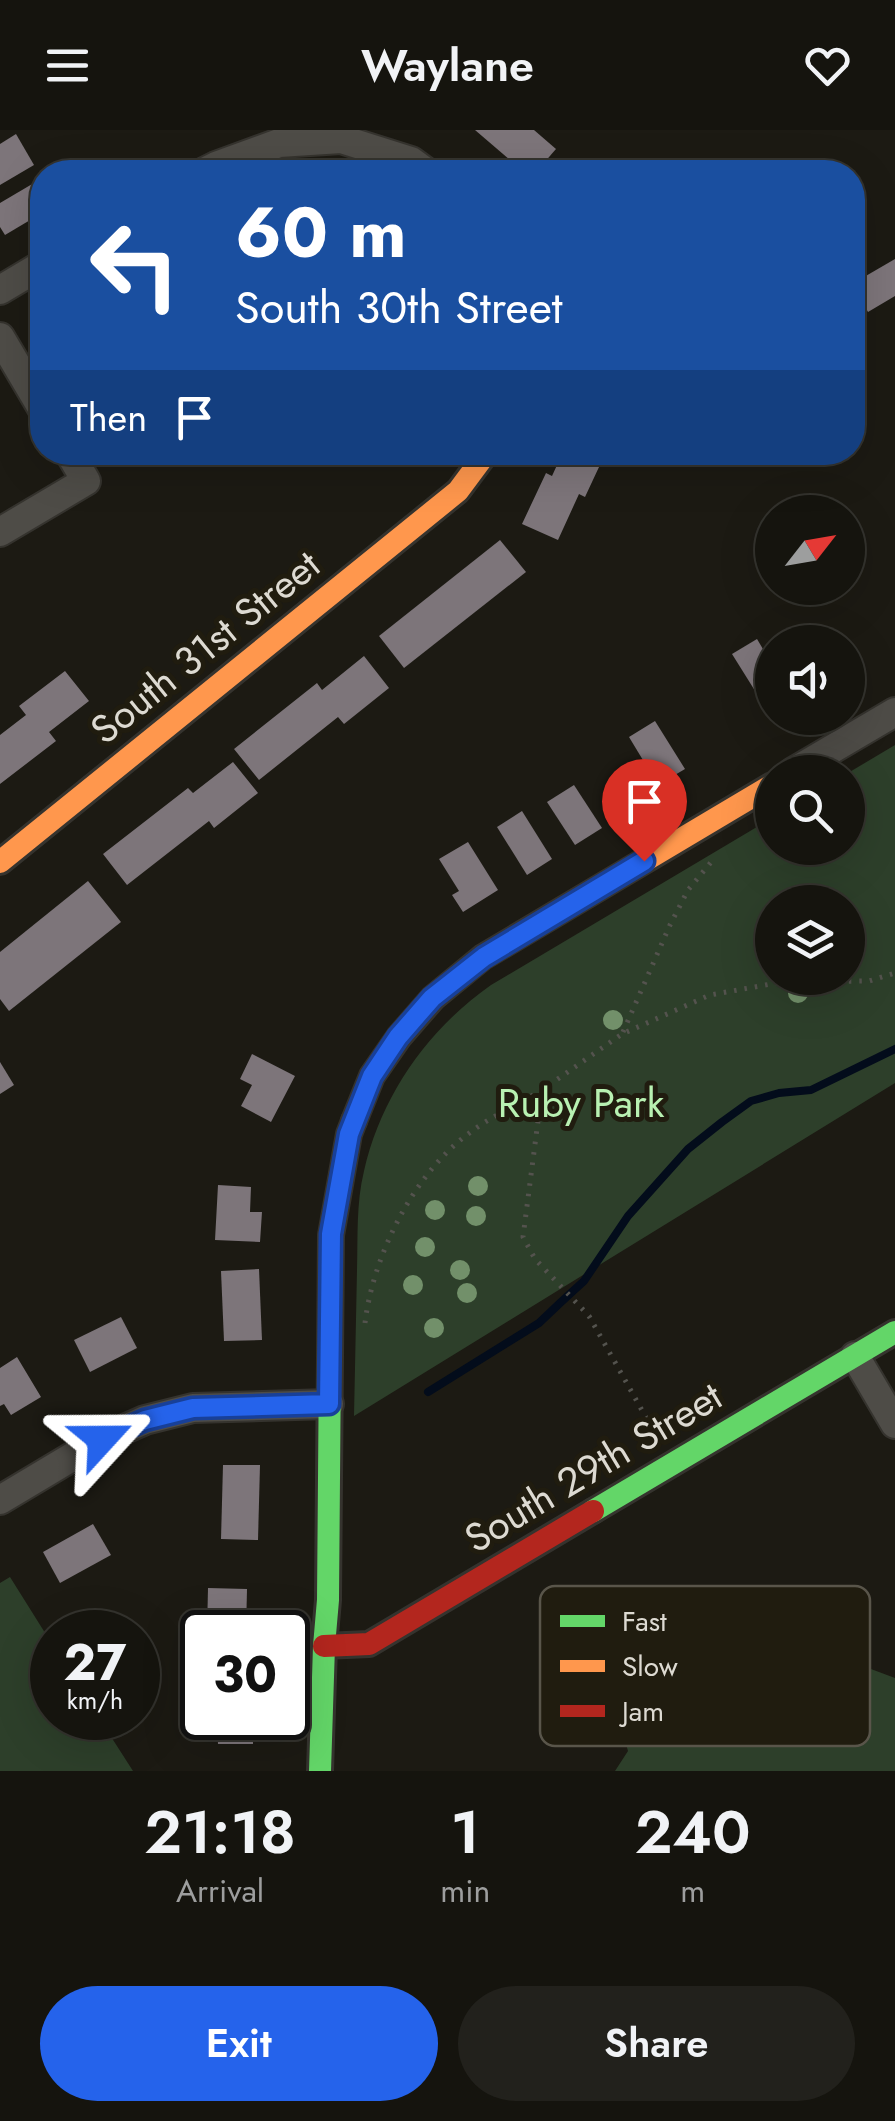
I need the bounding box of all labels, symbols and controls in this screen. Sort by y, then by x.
text: Waylane [361,33,534,98]
icon: menu [40,38,95,93]
icon: heart [800,38,855,93]
text: 60 m [235,182,407,283]
icon: left [70,200,200,330]
text: South 30th Street [235,275,563,340]
text: Then [70,390,147,445]
icon: arrive [167,390,222,445]
north arrow [755,495,865,605]
map controls [755,495,865,995]
street label: South 31st Street [78,536,332,758]
button: sound [755,625,865,735]
button: search [755,755,865,865]
pin [602,759,687,862]
icon: arrive [617,774,672,829]
button: layers [755,885,865,995]
park label: Ruby Park [498,1074,665,1132]
street label: South 29th Street [453,1367,733,1567]
position arrow [50,1387,154,1491]
legend [540,1586,870,1746]
text: Fast [622,1601,667,1642]
speed limit sign: 30 [180,1610,310,1740]
text: 27 [64,1626,126,1699]
text: Slow [622,1646,678,1687]
text: km/h [67,1682,123,1718]
text: Jam [618,1691,664,1732]
text: 21:18 [144,1789,296,1876]
text: 1 [451,1789,480,1876]
text: 240 [635,1789,751,1876]
text: Arrival [176,1868,264,1914]
text: min [440,1868,490,1914]
text: m [680,1868,705,1914]
button: Exit [40,1986,438,2101]
button: Share [458,1986,855,2101]

